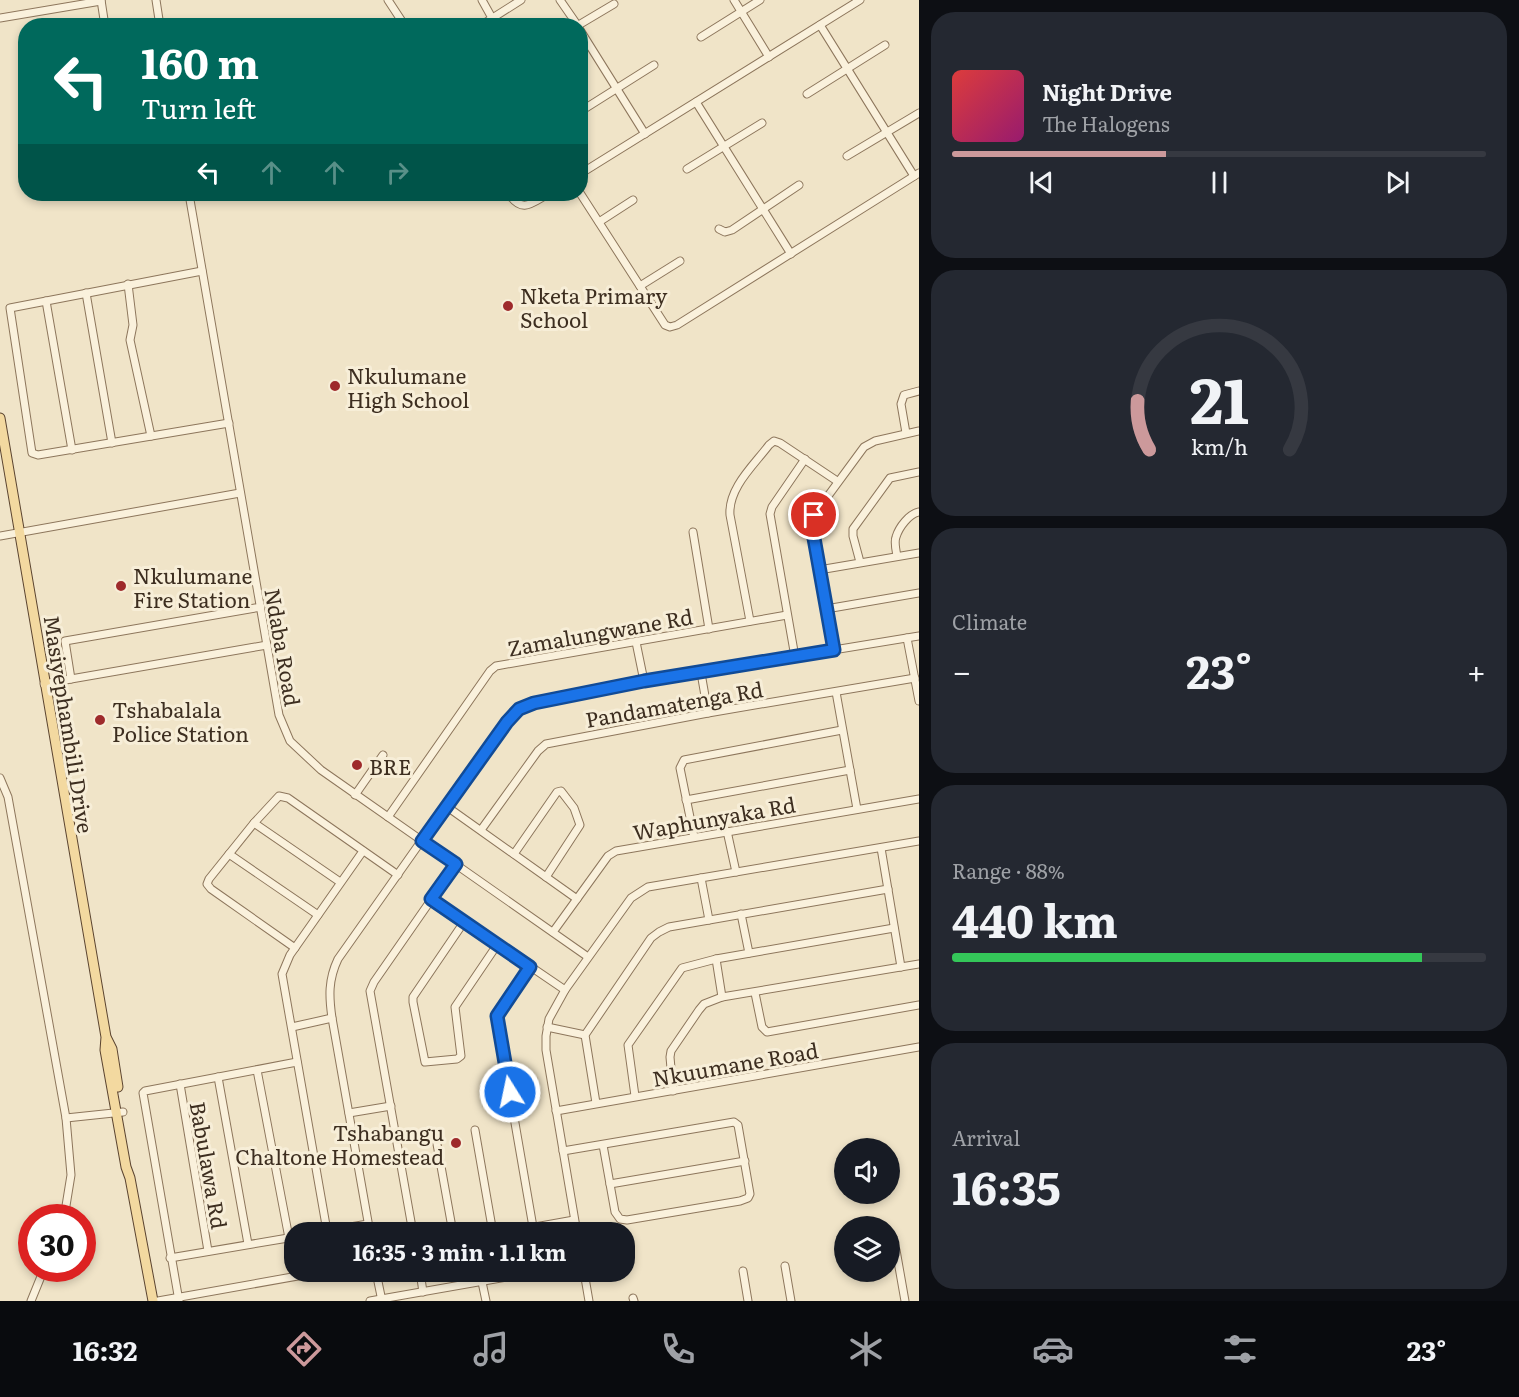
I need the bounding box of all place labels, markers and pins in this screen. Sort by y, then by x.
place label: Nketa Primary School [520,279,668,334]
marker: Nketa Primary School [501,299,515,313]
place label: Nkulumane High School [347,359,469,414]
marker: Nkulumane High School [328,379,342,393]
pin [788,489,839,540]
place label: Nkulumane Fire Station [133,559,253,614]
marker: Nkulumane Fire Station [114,579,128,593]
place label: Tshabalala Police Station [112,693,249,748]
marker: Tshabalala Police Station [93,713,107,727]
place label: BRE [369,750,411,781]
marker: BRE [350,758,364,772]
place label: Tshabangu Chaltone Homestead [235,1116,444,1171]
marker: Tshabangu Chaltone Homestead [449,1136,463,1150]

